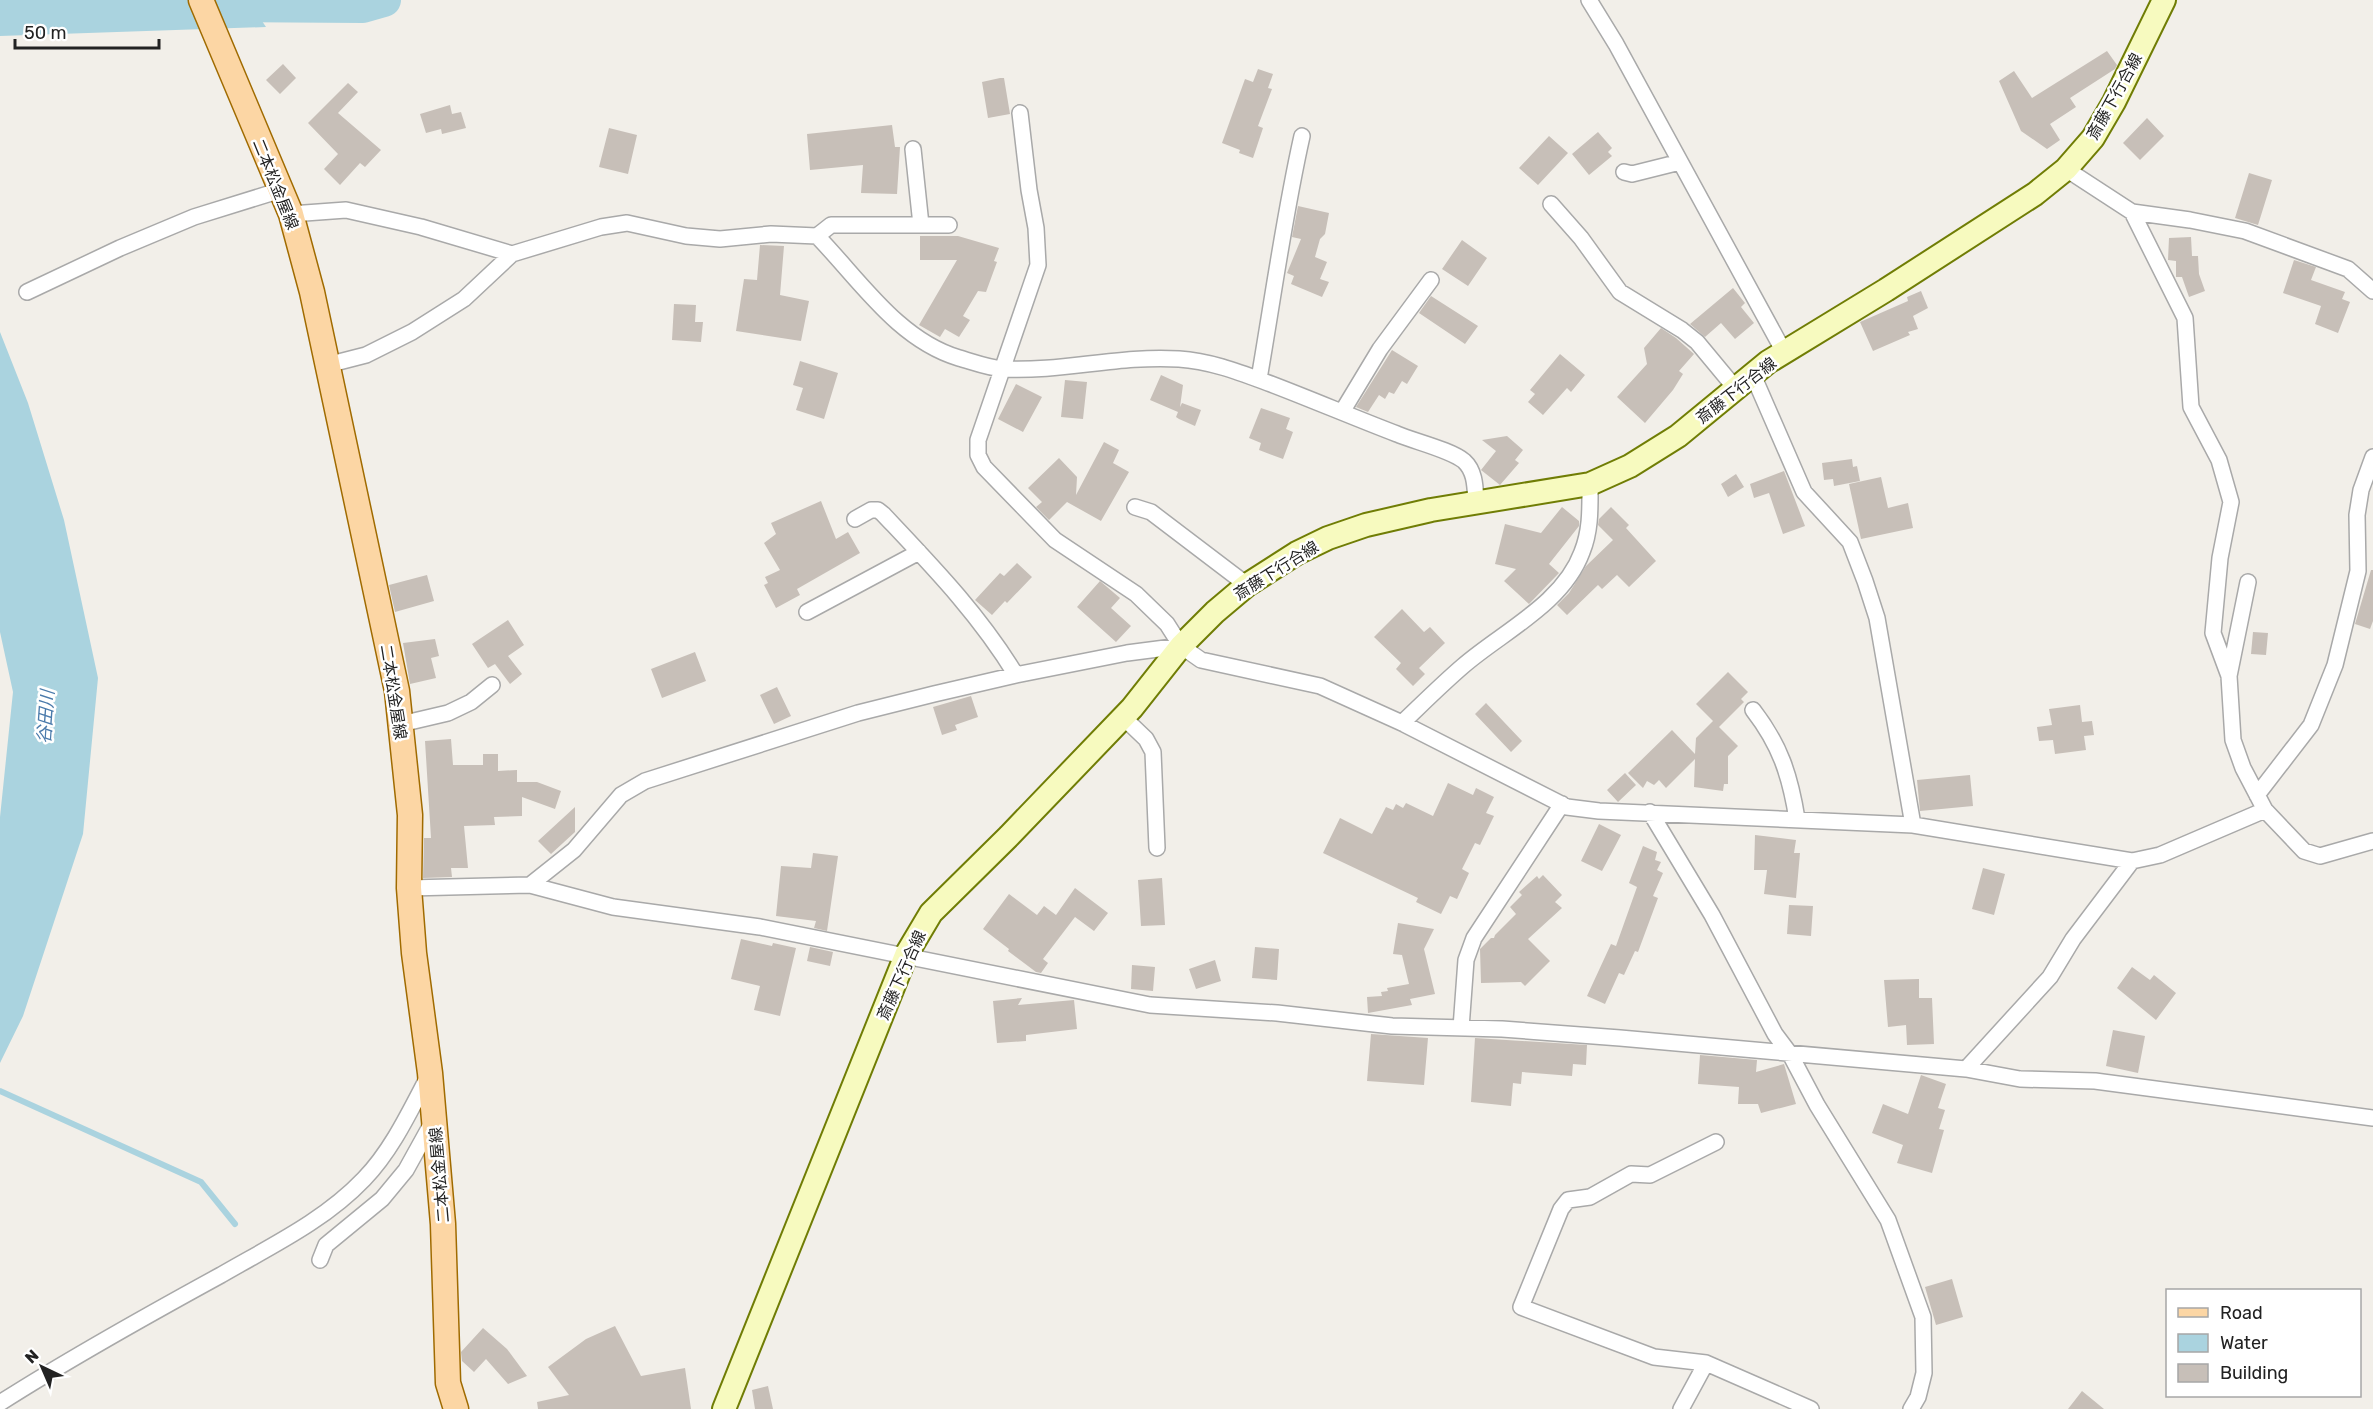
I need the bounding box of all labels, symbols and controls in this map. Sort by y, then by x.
scale bar [15,12,159,50]
text: 50 m [24,22,67,44]
street label: 斎藤下行合線 [2083,50,2146,143]
street label: 二本松金屋線 [249,136,302,232]
street label: 斎藤下行合線 [1693,353,1780,427]
street label: 斎藤下行合線 [1231,537,1322,604]
street label: 二本松金屋線 [377,643,410,741]
water label: 谷田川 [33,687,59,745]
street label: 斎藤下行合線 [873,927,930,1023]
street label: 二本松金屋線 [426,1126,453,1224]
legend [2166,1289,2361,1397]
text: Road [2220,1302,2263,1324]
text: Water [2220,1332,2268,1354]
north arrow [12,1337,72,1397]
text: N [21,1346,43,1367]
text: Building [2220,1362,2288,1384]

